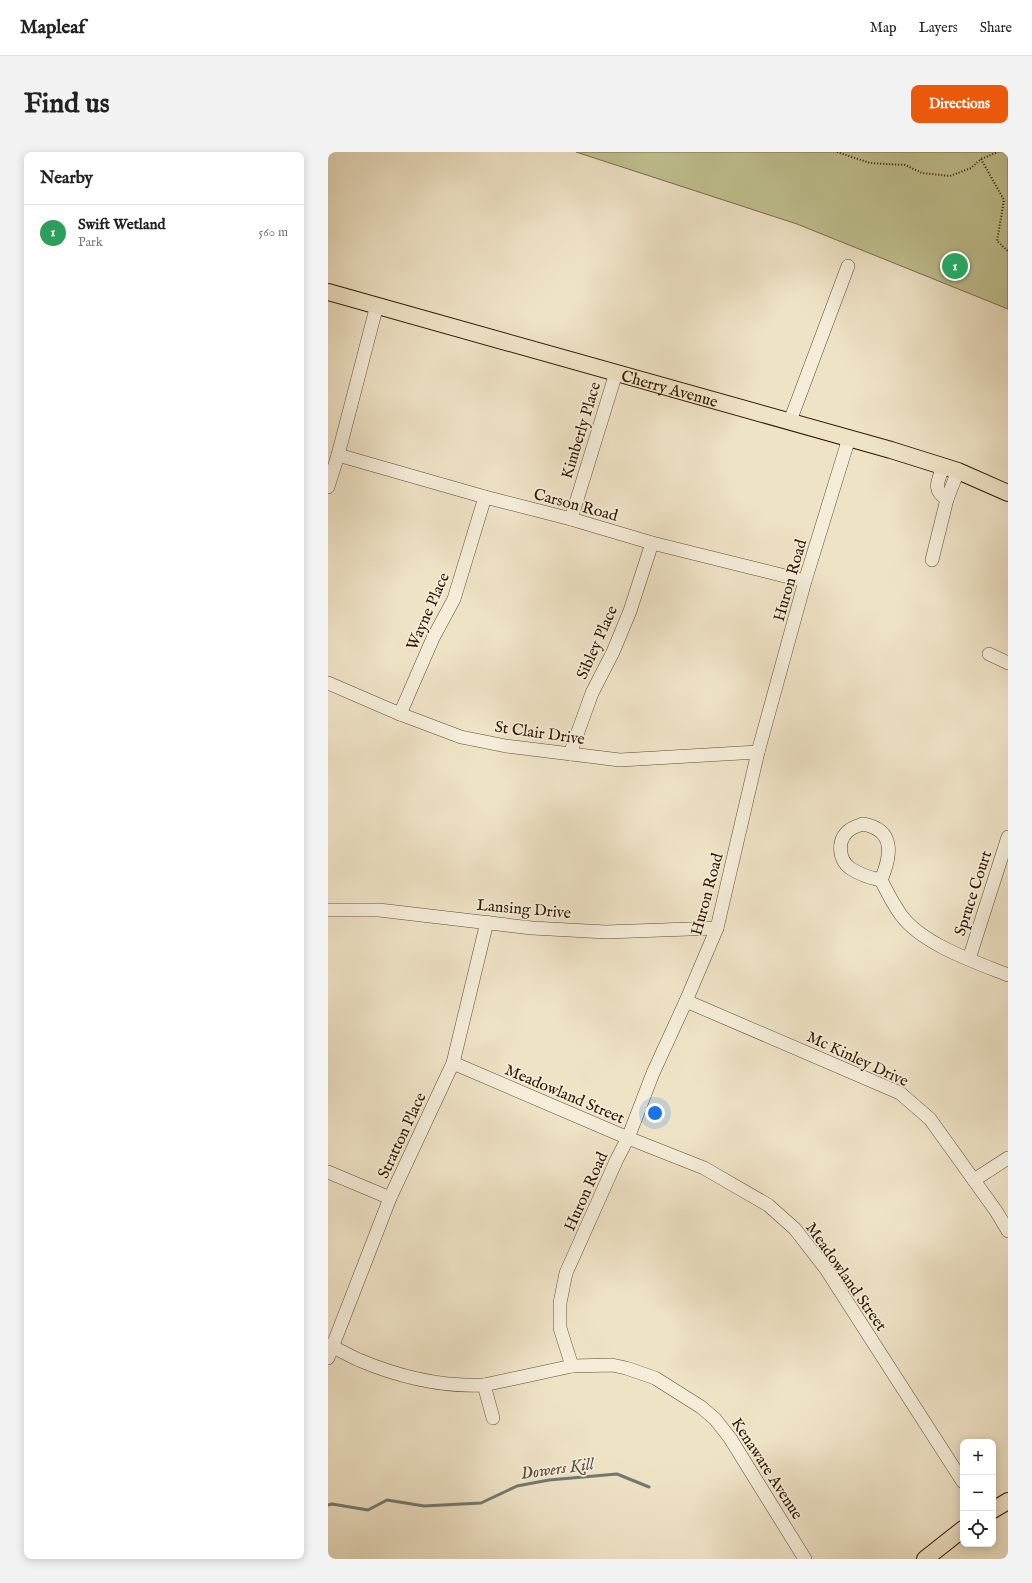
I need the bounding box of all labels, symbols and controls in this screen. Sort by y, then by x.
text: Mapleaf [20,16,85,40]
text: Map [870,19,897,37]
text: Layers [919,19,958,37]
text: Share [980,19,1012,37]
button: Directions [911,85,1008,123]
text: Find us [24,87,110,122]
text: Nearby [40,168,93,189]
text: Swift Wetland [78,215,165,234]
text: 1 [51,224,55,241]
text: 560 m [259,224,288,241]
text: Park [78,234,103,251]
pin: 1 [942,251,968,281]
street label: Cherry Avenue [619,367,720,413]
street label: Kimberly Place [558,380,606,481]
street label: Carson Road [531,485,620,527]
street label: Huron Road [770,537,812,624]
street label: Wayne Place [403,570,455,654]
street label: Sibley Place [573,603,623,683]
street label: St Clair Drive [493,718,586,750]
street label: Spruce Court [951,848,997,939]
street label: Huron Road [687,851,729,938]
street label: Lansing Drive [476,896,572,924]
street label: Mc Kinley Drive [803,1028,911,1092]
street label: Meadowland Street [501,1061,628,1129]
street label: Stratton Place [374,1090,431,1182]
your location [645,1103,665,1123]
street label: Huron Road [561,1149,613,1234]
street label: Meadowland Street [800,1219,891,1336]
street label: Kenaware Avenue [726,1415,807,1524]
map controls [960,1439,996,1547]
button: + [960,1439,996,1475]
water label: Dowers Kill [519,1454,597,1485]
button: − [960,1475,996,1511]
button: locate [960,1511,996,1547]

